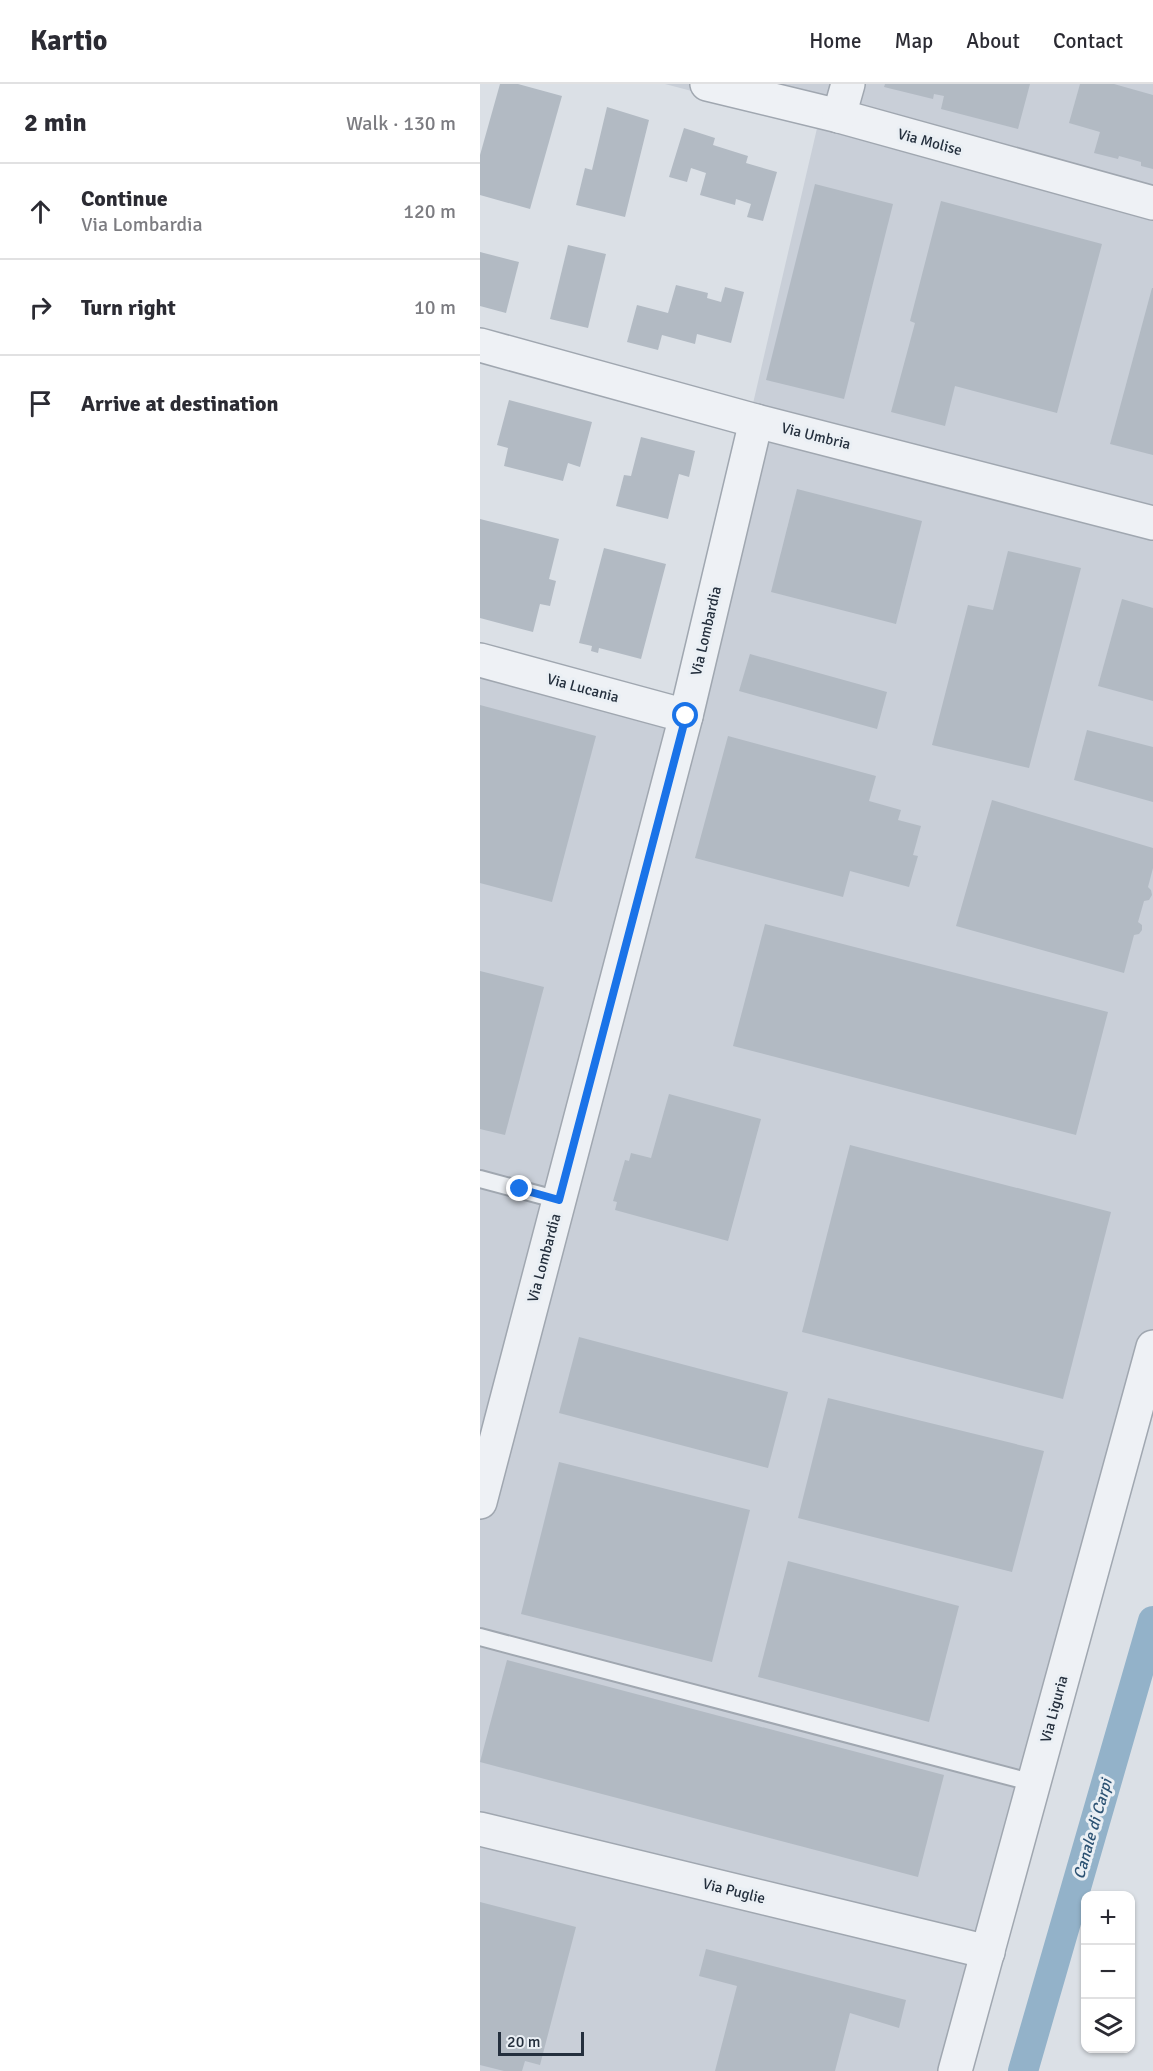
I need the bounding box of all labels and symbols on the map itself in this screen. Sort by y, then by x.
street label: Via Molise [896,125,964,159]
street label: Via Umbria [779,419,853,453]
street label: Via Lombardia [687,585,725,677]
street label: Via Lucania [545,670,621,706]
route start [672,702,698,728]
route end [506,1175,532,1201]
street label: Via Lombardia [523,1212,565,1304]
street label: Via Liguria [1036,1673,1072,1745]
water label: Canale di Carpi [1069,1775,1117,1881]
street label: Via Puglie [701,1875,767,1907]
scale bar [498,2029,584,2056]

